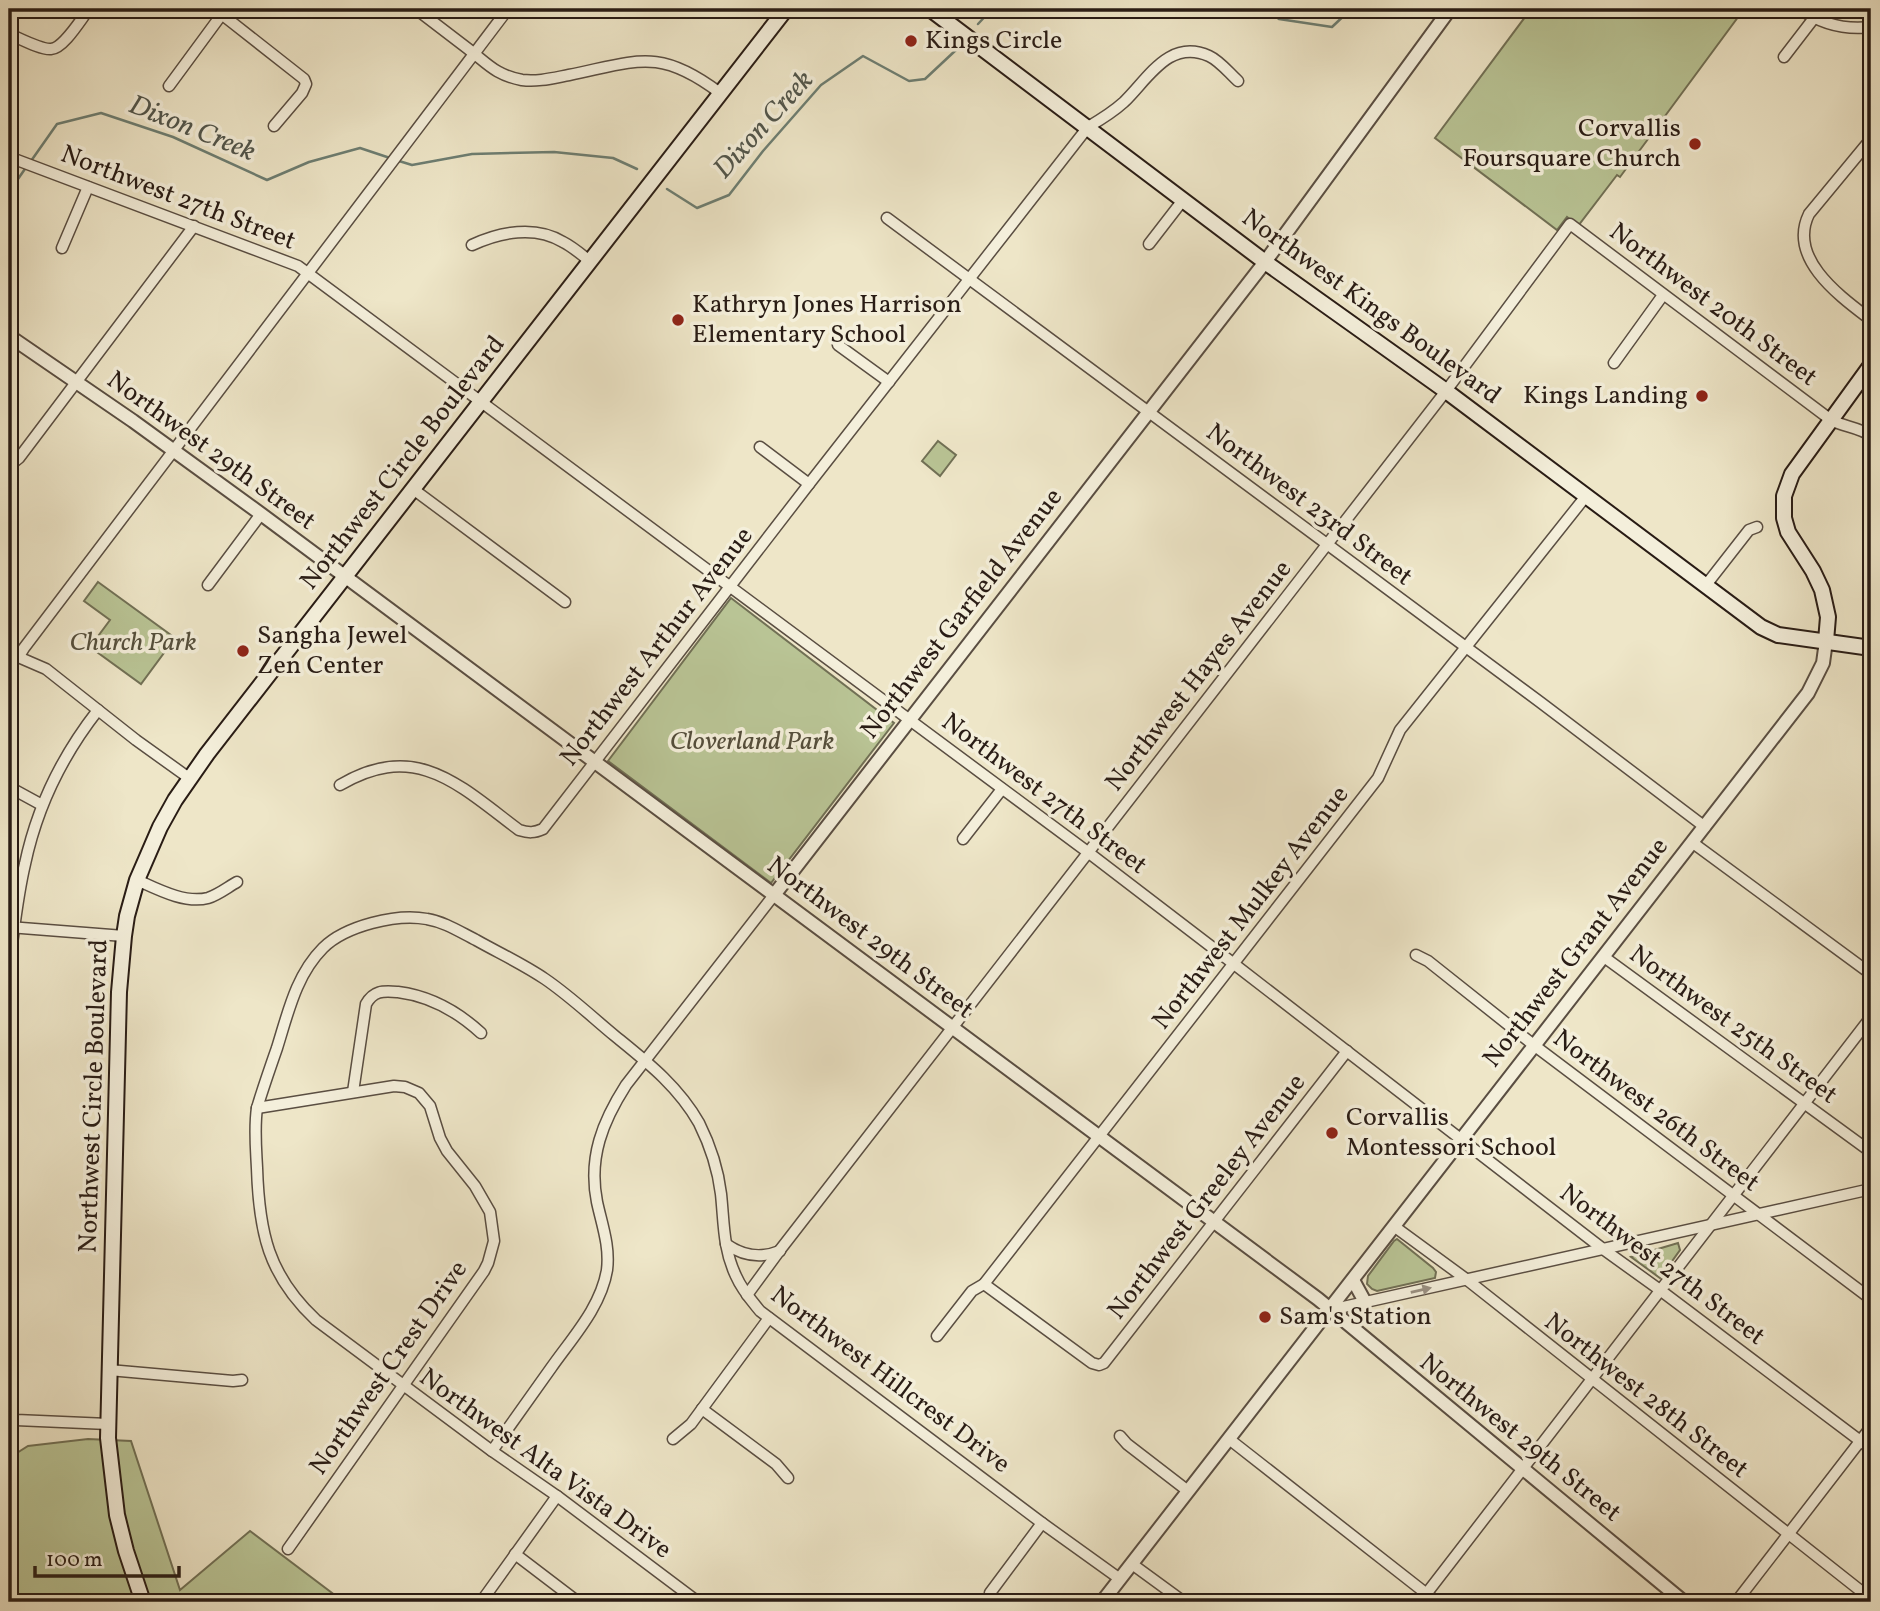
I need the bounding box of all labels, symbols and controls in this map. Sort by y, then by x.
place label: Kings Circle [925,23,1062,59]
marker: Kings Circle [903,33,919,49]
water label: Dixon Creek [705,62,823,188]
water label: Dixon Creek [123,86,261,172]
place label: Corvallis Foursquare Church [1462,111,1681,177]
marker: Corvallis Foursquare Church [1687,136,1703,152]
street label: Northwest 27th Street [55,137,301,259]
street label: Northwest Kings Boulevard [1234,201,1508,413]
street label: Northwest 20th Street [1601,215,1825,395]
place label: Kathryn Jones Harrison Elementary School [692,287,962,353]
marker: Kathryn Jones Harrison Elementary School [670,312,686,328]
street label: Northwest Circle Boulevard [292,328,514,598]
street label: Northwest 29th Street [99,363,323,539]
place label: Kings Landing [1523,378,1688,414]
marker: Kings Landing [1694,388,1710,404]
street label: Northwest 23rd Street [1198,415,1420,595]
street label: Northwest Garfield Avenue [853,481,1071,747]
street label: Northwest Arthur Avenue [552,520,762,774]
street label: Northwest Hayes Avenue [1097,553,1301,799]
place label: Sangha Jewel Zen Center [257,618,407,684]
park label: Church Park [69,625,197,661]
marker: Sangha Jewel Zen Center [235,643,251,659]
street label: Northwest 27th Street [934,705,1154,883]
park label: Cloverland Park [670,724,834,760]
street label: Northwest Mulkey Avenue [1144,778,1358,1038]
street label: Northwest Grant Avenue [1475,830,1677,1076]
street label: Northwest 29th Street [759,848,981,1028]
street label: Northwest 25th Street [1621,937,1845,1113]
street label: Northwest Circle Boulevard [71,938,117,1254]
street label: Northwest 26th Street [1545,1021,1767,1201]
street label: Northwest Greeley Avenue [1099,1066,1315,1328]
place label: Corvallis Montessori School [1346,1100,1556,1166]
marker: Corvallis Montessori School [1324,1125,1340,1141]
street label: Northwest 27th Street [1552,1176,1772,1354]
street label: Northwest Crest Drive [301,1253,477,1483]
street label: Northwest Hillcrest Drive [763,1278,1017,1482]
one-way arrow [1410,1284,1432,1295]
place label: Sam's Station [1279,1299,1432,1335]
street label: Northwest 28th Street [1536,1305,1756,1487]
marker: Sam's Station [1257,1309,1273,1325]
street label: Northwest 29th Street [1411,1345,1629,1531]
street label: Northwest Alta Vista Drive [411,1360,679,1568]
scale bar [35,1534,178,1578]
text: 100 m [46,1546,103,1575]

